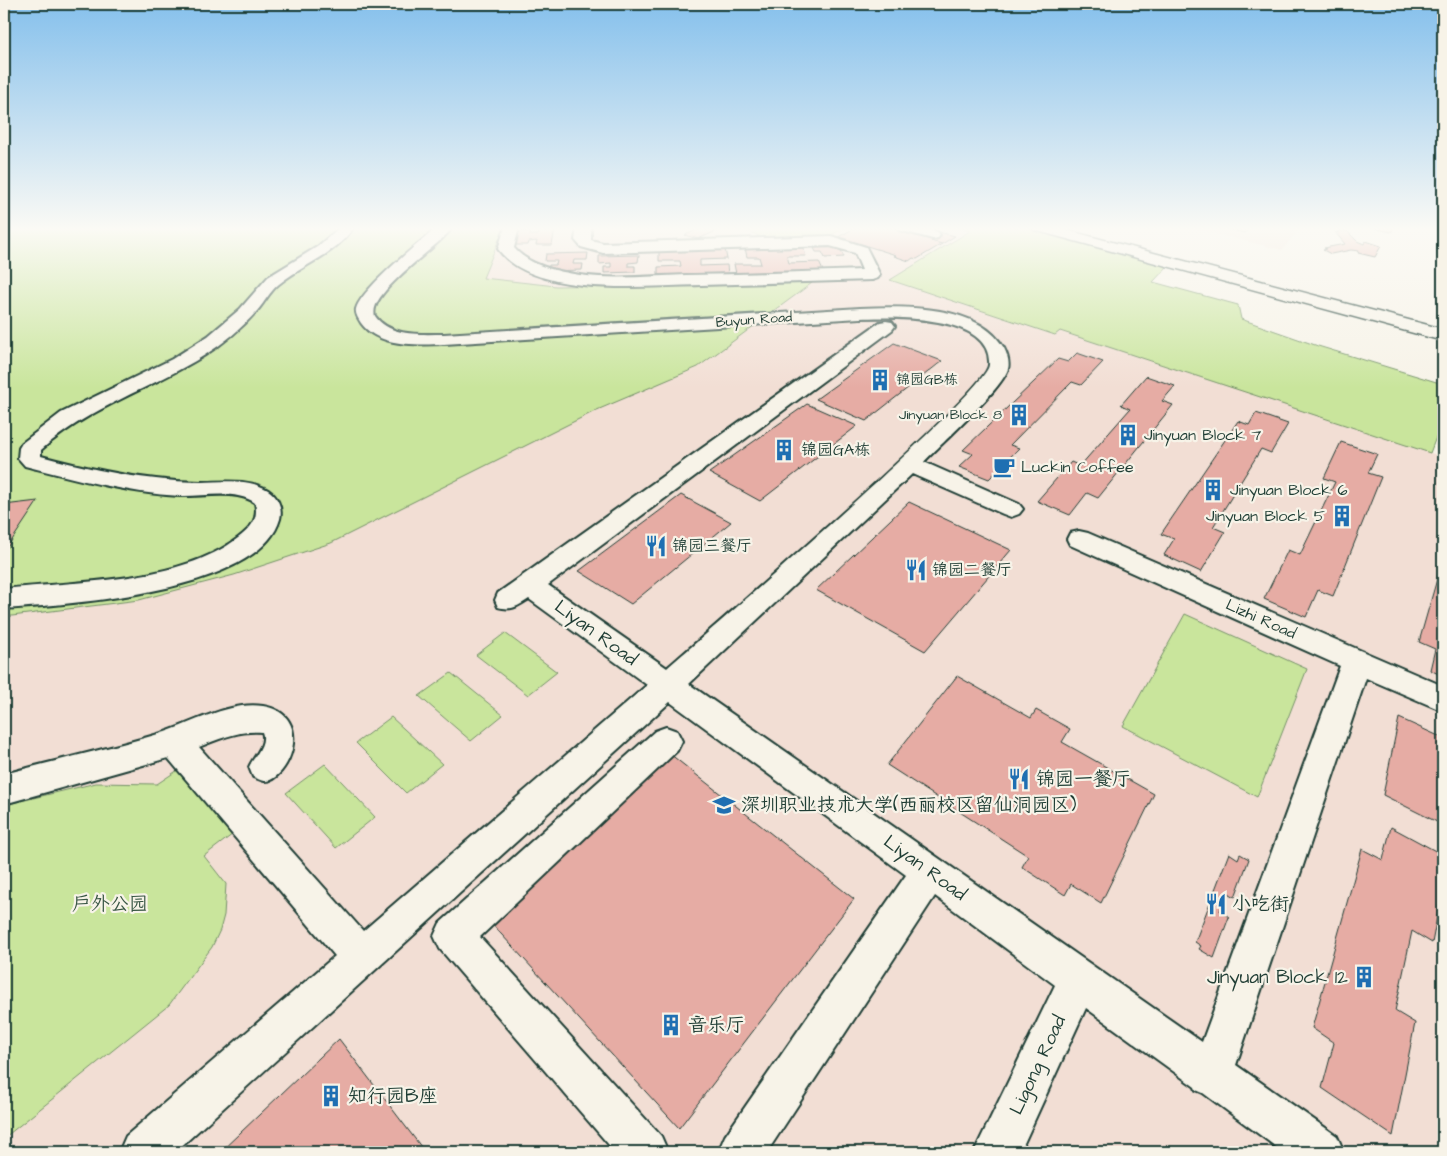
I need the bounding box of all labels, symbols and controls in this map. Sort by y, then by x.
street label: Buyun Road [715,307,793,333]
building icon: 锦园GB栋 [867,367,893,393]
place label: 锦园GB栋 [896,370,958,390]
building icon: Jinyuan Block 8 [1006,402,1032,428]
place label: Jinyuan Block 8 [899,405,1002,425]
building icon: Jinyuan Block 7 [1115,422,1141,448]
place label: Jinyuan Block 7 [1144,424,1262,447]
building icon: 锦园GA栋 [771,437,797,463]
place label: 锦园GA栋 [801,439,870,461]
cafe icon: Luckin Coffee [991,454,1017,480]
place label: Luckin Coffee [1021,456,1134,478]
building icon: Jinyuan Block 6 [1200,477,1226,503]
place label: Jinyuan Block 6 [1230,479,1348,502]
building icon: Jinyuan Block 5 [1329,503,1355,529]
place label: Jinyuan Block 5 [1206,505,1326,528]
restaurant icon: 锦园三餐厅 [643,533,669,559]
place label: 锦园三餐厅 [672,535,752,557]
restaurant icon: 锦园二餐厅 [903,557,929,583]
place label: 锦园二餐厅 [932,559,1012,581]
street label: Liyan Road [548,594,643,673]
street label: Lizhi Road [1222,594,1300,644]
restaurant icon: 锦园一餐厅 [1006,766,1032,792]
place label: 锦园一餐厅 [1036,766,1131,793]
school or university icon: 深圳职业技术大学(西丽校区留仙洞园区) [711,792,737,818]
place label: 深圳职业技术大学(西丽校区留仙洞园区) [741,792,1077,819]
street label: Liyan Road [877,829,972,908]
park label: 户外公园 [72,891,148,918]
restaurant icon: 小吃街 [1203,891,1229,917]
place label: 小吃街 [1232,891,1289,918]
place label: Jinyuan Block 12 [1207,964,1348,992]
building icon: Jinyuan Block 12 [1351,964,1377,990]
street label: Ligong Road [1003,1011,1074,1120]
building icon: 音乐厅 [658,1012,684,1038]
place label: 音乐厅 [688,1012,745,1039]
building icon: 知行园B座 [318,1083,344,1109]
place label: 知行园B座 [348,1083,438,1110]

